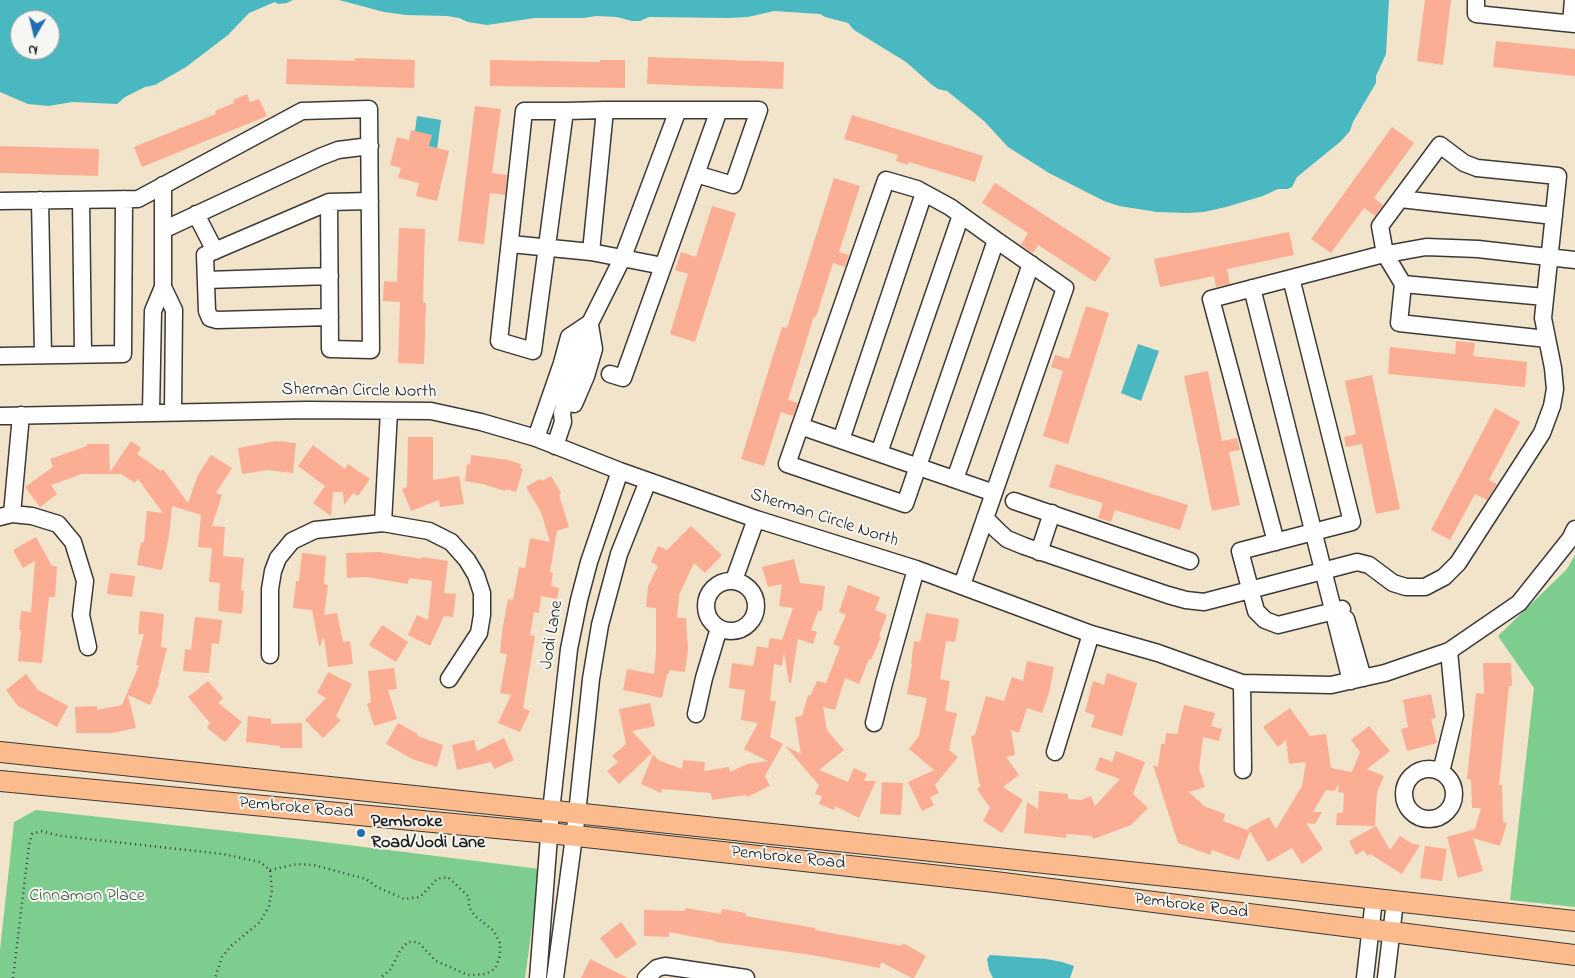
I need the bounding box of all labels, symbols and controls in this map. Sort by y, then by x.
north arrow [10,10,60,60]
text: N [27,38,39,60]
street label: Sherman Circle North [281,380,437,404]
street label: Sherman Circle North [747,485,901,553]
street label: Jodi Lane [537,599,569,671]
street label: Pembroke Road [238,793,354,825]
place label: Pembroke Road/Jodi Lane [371,812,485,854]
marker: Pembroke Road/Jodi Lane [355,827,367,839]
street label: Pembroke Road [730,842,846,876]
park label: Cinnamon Place [29,886,145,908]
street label: Pembroke Road [1133,889,1249,925]

